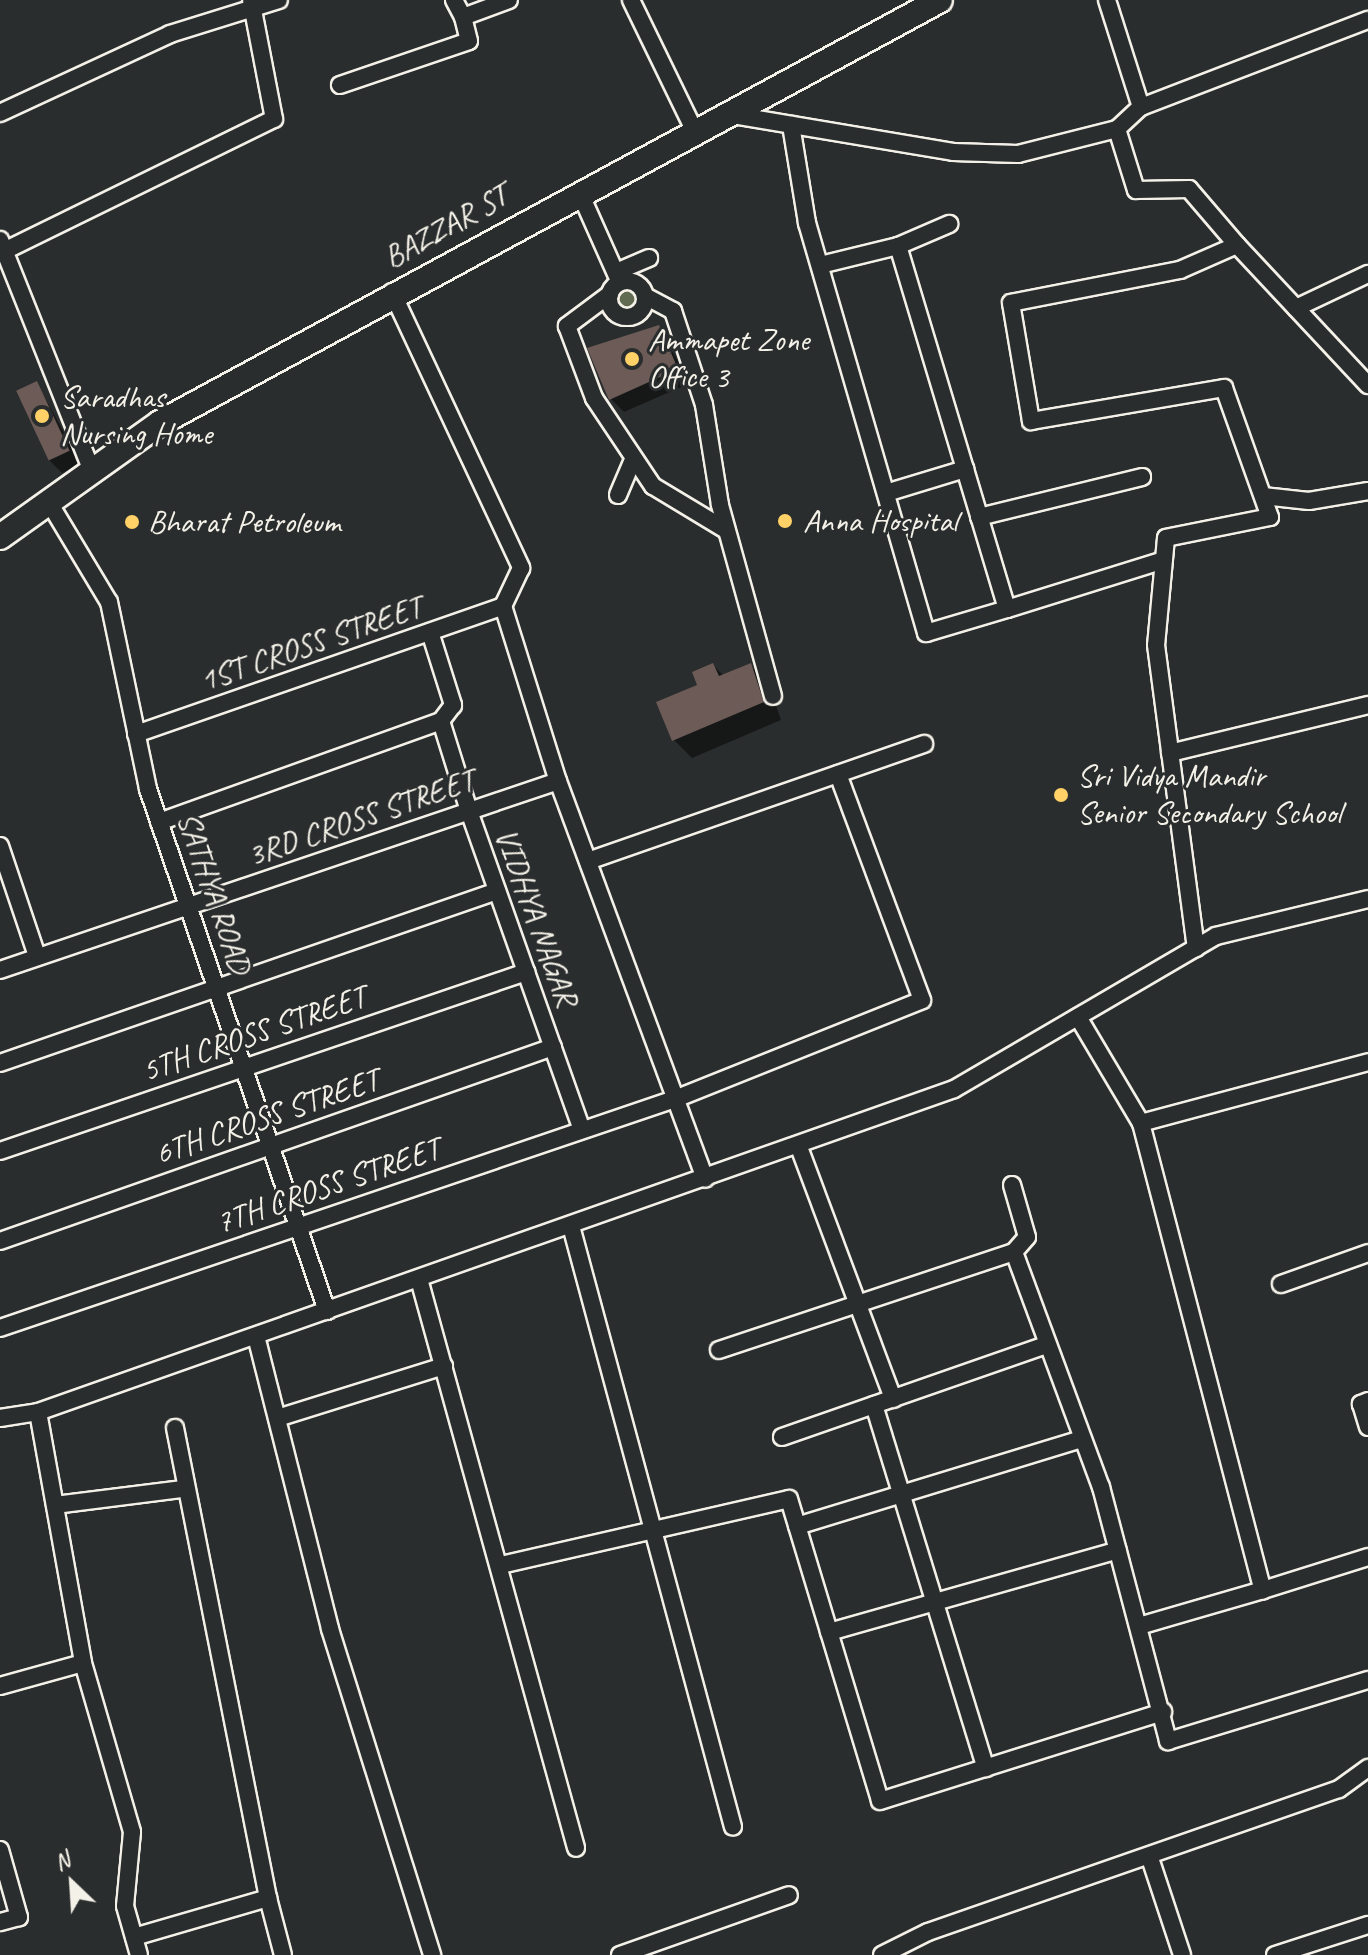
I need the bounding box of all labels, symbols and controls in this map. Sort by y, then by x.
street label: BAZZAR ST [377,177,515,277]
place label: Ammapet Zone Office 3 [648,322,808,397]
marker: Ammapet Zone Office 3 [623,350,641,368]
place label: Saradhas Nursing Home [60,379,211,454]
marker: Saradhas Nursing Home [31,405,53,427]
place label: Anna Hospital [803,502,957,540]
place label: Bharat Petroleum [148,503,340,541]
marker: Anna Hospital [774,510,796,532]
marker: Bharat Petroleum [123,513,141,531]
street label: 1ST CROSS STREET [195,588,427,700]
place label: Sri Vidya Mandir Senior Secondary School [1077,758,1340,833]
street label: 3RD CROSS STREET [243,761,479,875]
marker: Sri Vidya Mandir Senior Secondary School [1052,786,1070,804]
street label: SATHYA ROAD [168,807,260,979]
street label: VIDHYA NAGAR [486,823,586,1011]
street label: 5TH CROSS STREET [137,978,371,1090]
street label: 6TH CROSS STREET [150,1061,384,1173]
street label: 7TH CROSS STREET [211,1130,445,1242]
north arrow [32,1843,112,1923]
text: N [50,1846,74,1877]

